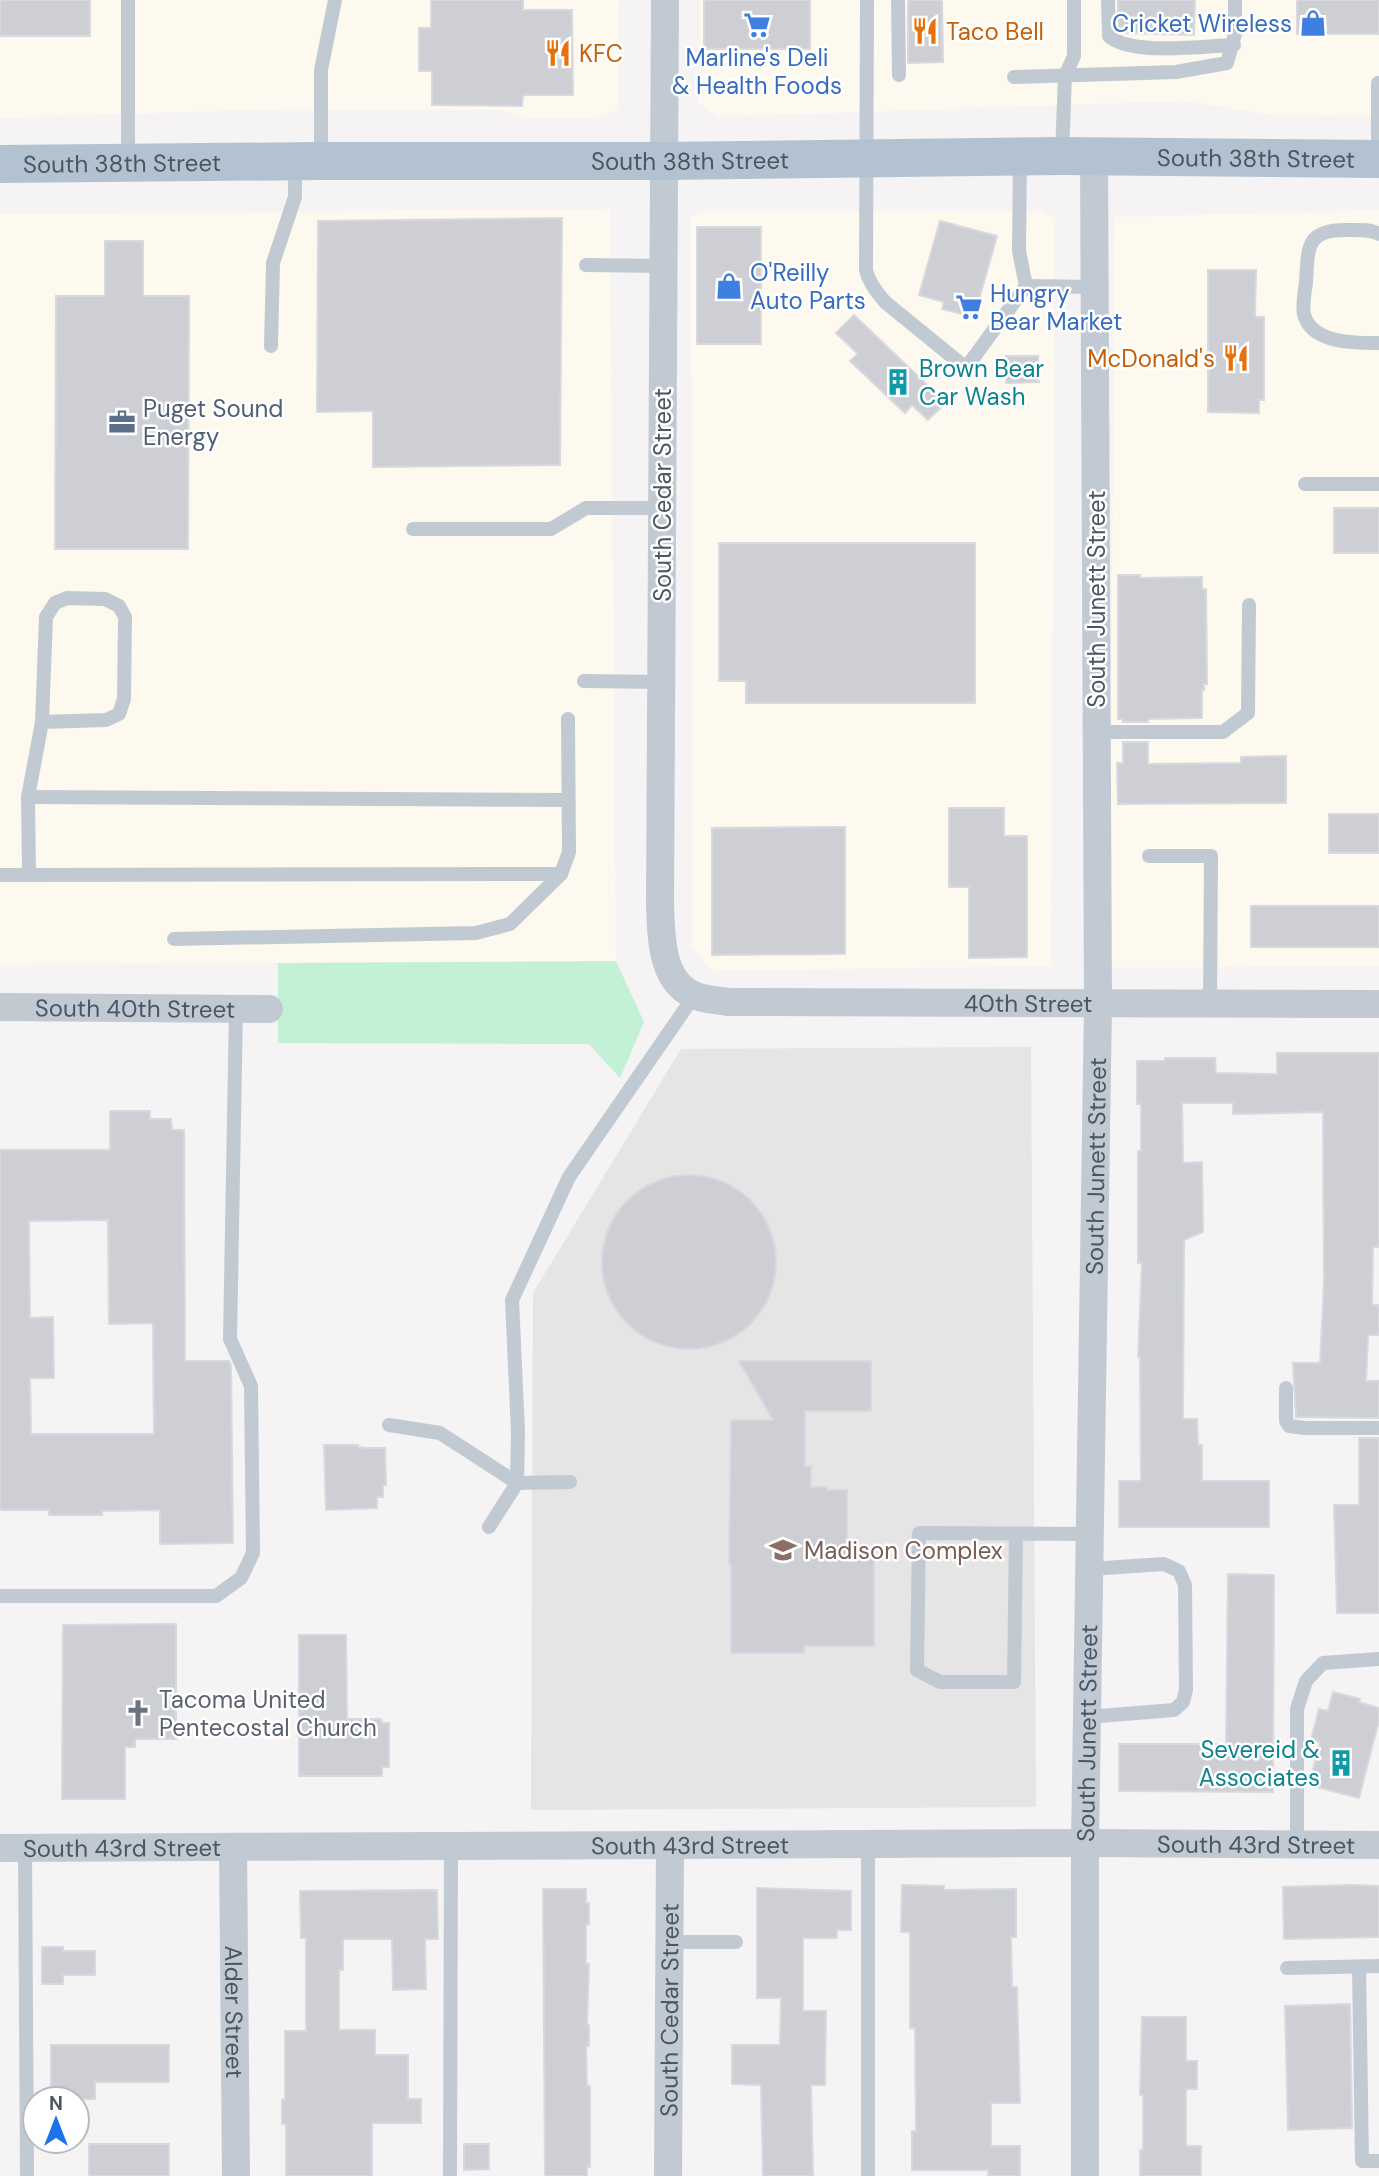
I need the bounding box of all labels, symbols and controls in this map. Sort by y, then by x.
place label: Cricket Wireless [1112,8,1292,39]
shop icon: Cricket Wireless [1298,8,1328,38]
supermarket icon: Marline's Deli & Health Foods [742,10,772,40]
restaurant icon: Taco Bell [910,16,940,46]
place label: Taco Bell [946,16,1044,47]
restaurant icon: KFC [543,38,573,68]
place label: KFC [579,38,623,69]
place label: Marline's Deli & Health Foods [672,42,842,101]
street label: South 38th Street [1157,141,1355,174]
street label: South 38th Street [591,144,789,177]
street label: South 38th Street [23,146,221,179]
place label: O'Reilly Auto Parts [750,257,866,316]
shop icon: O'Reilly Auto Parts [714,271,744,301]
place label: Hungry Bear Market [990,278,1122,337]
supermarket icon: Hungry Bear Market [954,292,984,322]
place label: McDonald's [1087,343,1215,374]
restaurant icon: McDonald's [1221,343,1251,373]
place label: Brown Bear Car Wash [919,353,1044,412]
building icon: Brown Bear Car Wash [883,367,913,397]
street label: South Cedar Street [647,388,678,602]
place label: Puget Sound Energy [143,393,283,452]
office icon: Puget Sound Energy [107,407,137,437]
street label: South Junett Street [1081,490,1112,708]
street label: 40th Street [964,987,1093,1019]
street label: South 40th Street [35,992,235,1024]
street label: South Junett Street [1078,1057,1113,1275]
school or university icon: Madison Complex [768,1535,798,1565]
place label: Madison Complex [804,1535,1003,1566]
street label: South Junett Street [1070,1624,1104,1842]
place label: Tacoma United Pentecostal Church [159,1684,377,1743]
church icon: Tacoma United Pentecostal Church [123,1698,153,1728]
place label: Severeid & Associates [1199,1734,1320,1793]
building icon: Severeid & Associates [1326,1748,1356,1778]
street label: South 43rd Street [1157,1828,1355,1860]
street label: South 43rd Street [591,1829,789,1861]
street label: South 43rd Street [23,1831,221,1863]
street label: South Cedar Street [653,1903,685,2117]
street label: Alder Street [218,1945,251,2079]
north arrow [21,2085,91,2155]
text: N [49,2091,63,2116]

